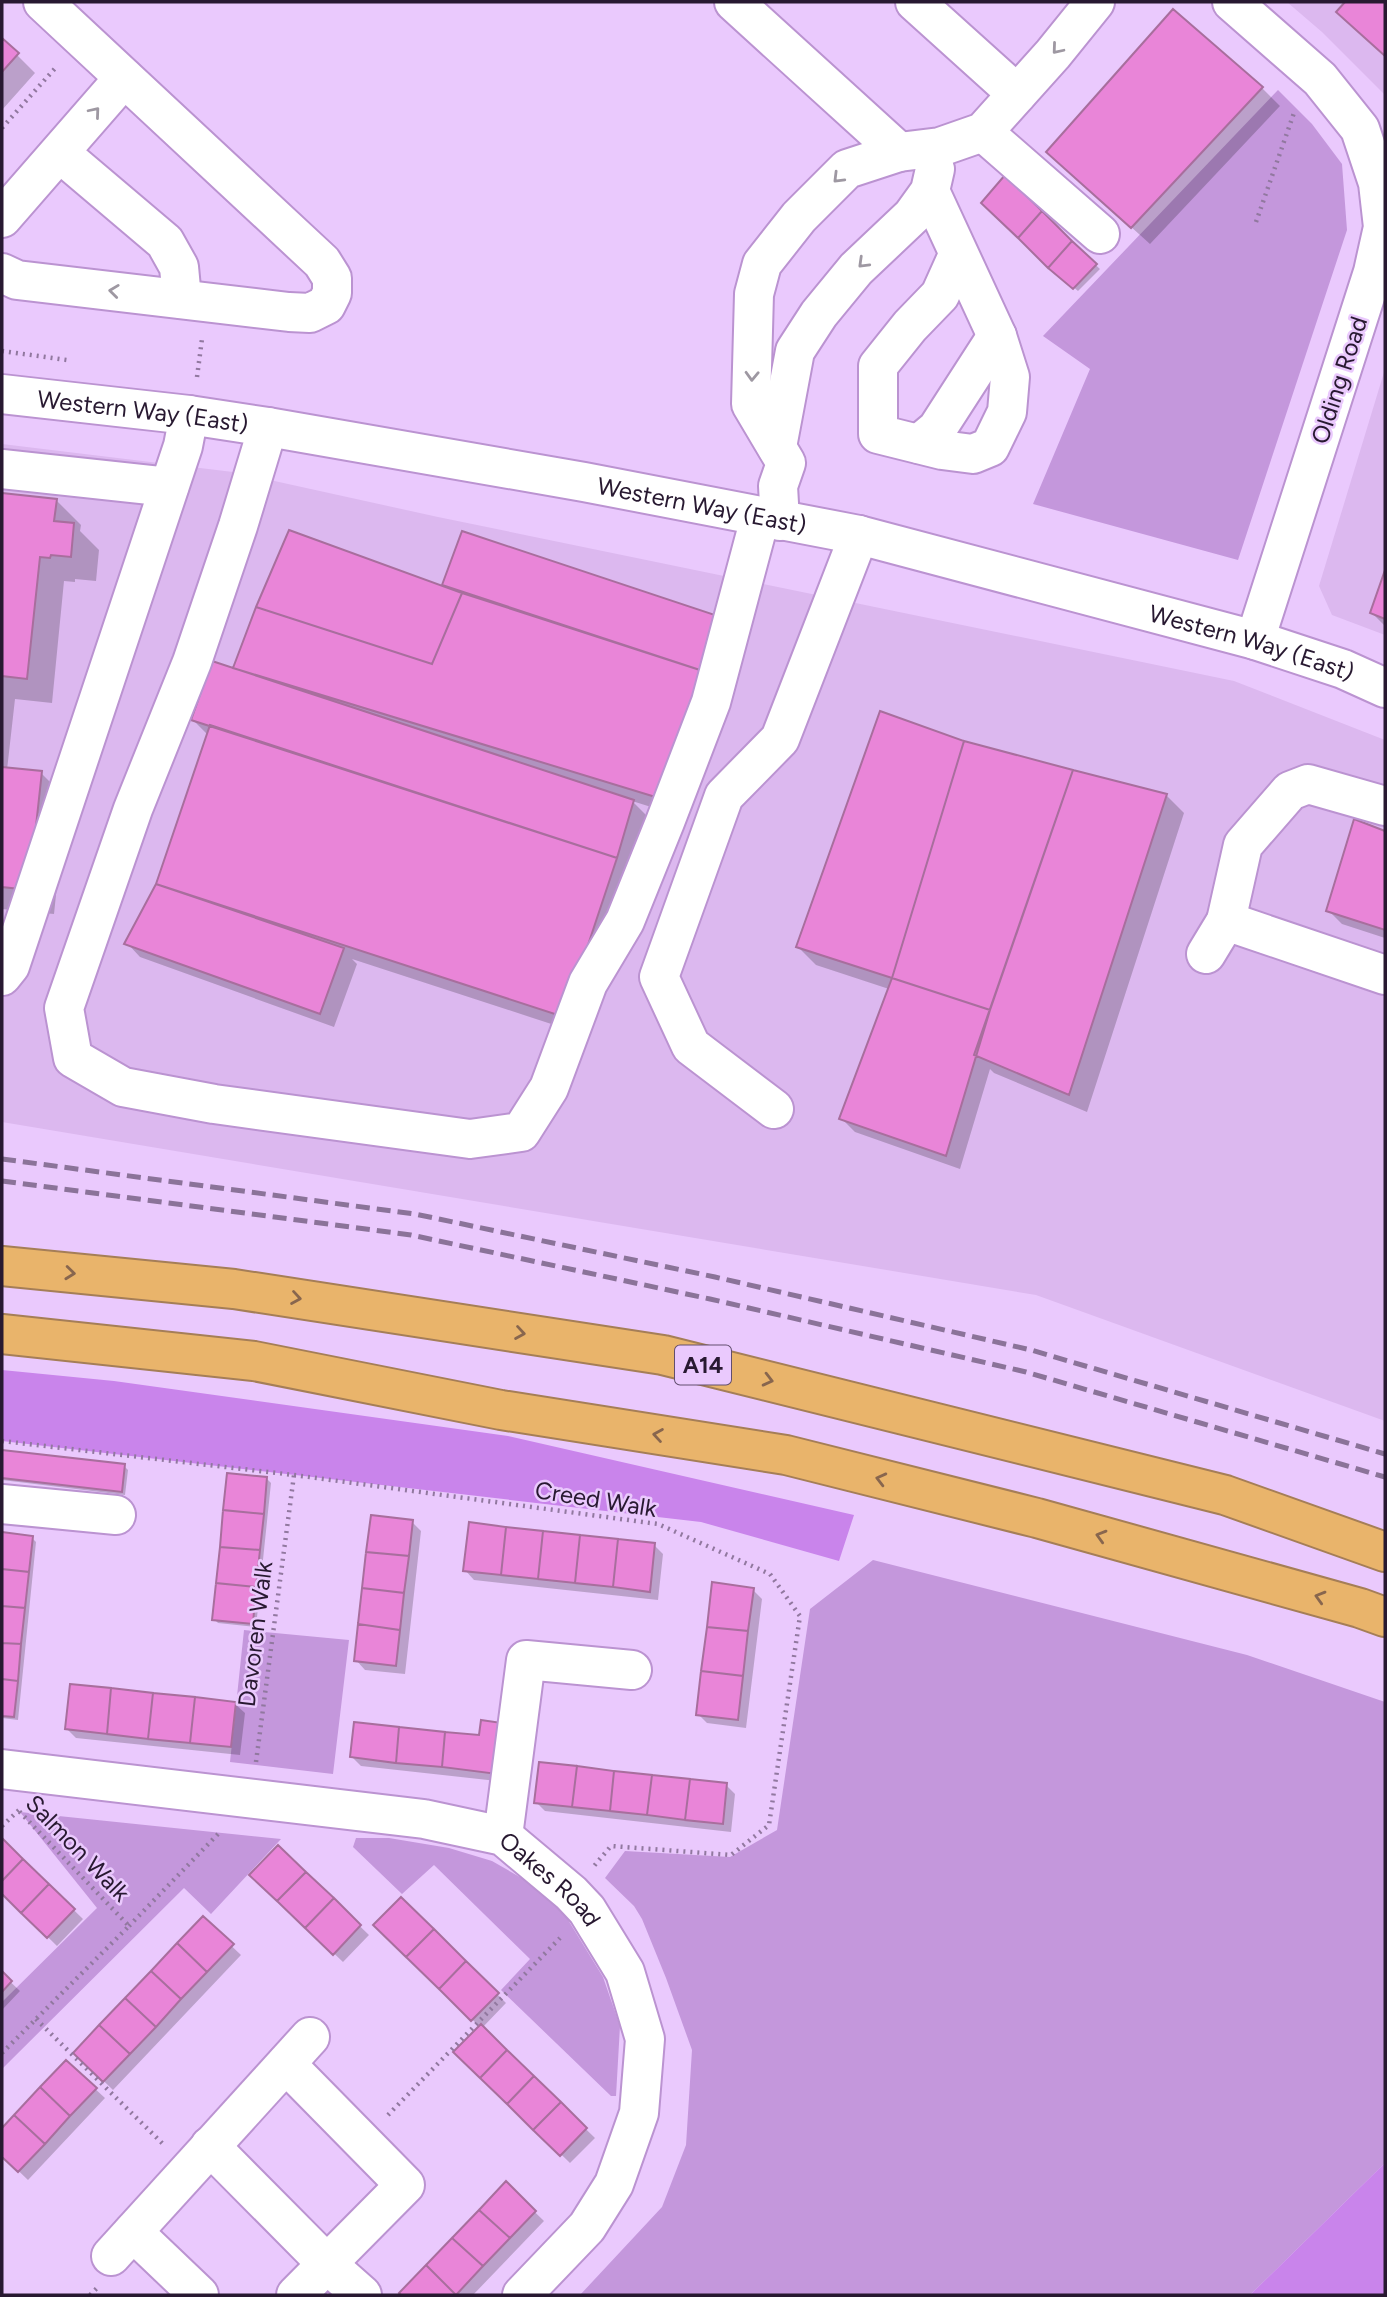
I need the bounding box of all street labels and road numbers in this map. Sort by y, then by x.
street label: Olding Road [1305,313,1373,447]
street label: Western Way (East) [36,384,250,438]
street label: Western Way (East) [595,470,809,539]
street label: Western Way (East) [1146,598,1359,687]
road number: A14 [675,1346,731,1384]
street label: Creed Walk [533,1475,659,1523]
street label: Davoren Walk [232,1559,278,1708]
street label: Salmon Walk [20,1789,136,1908]
street label: Oakes Road [494,1825,608,1931]

